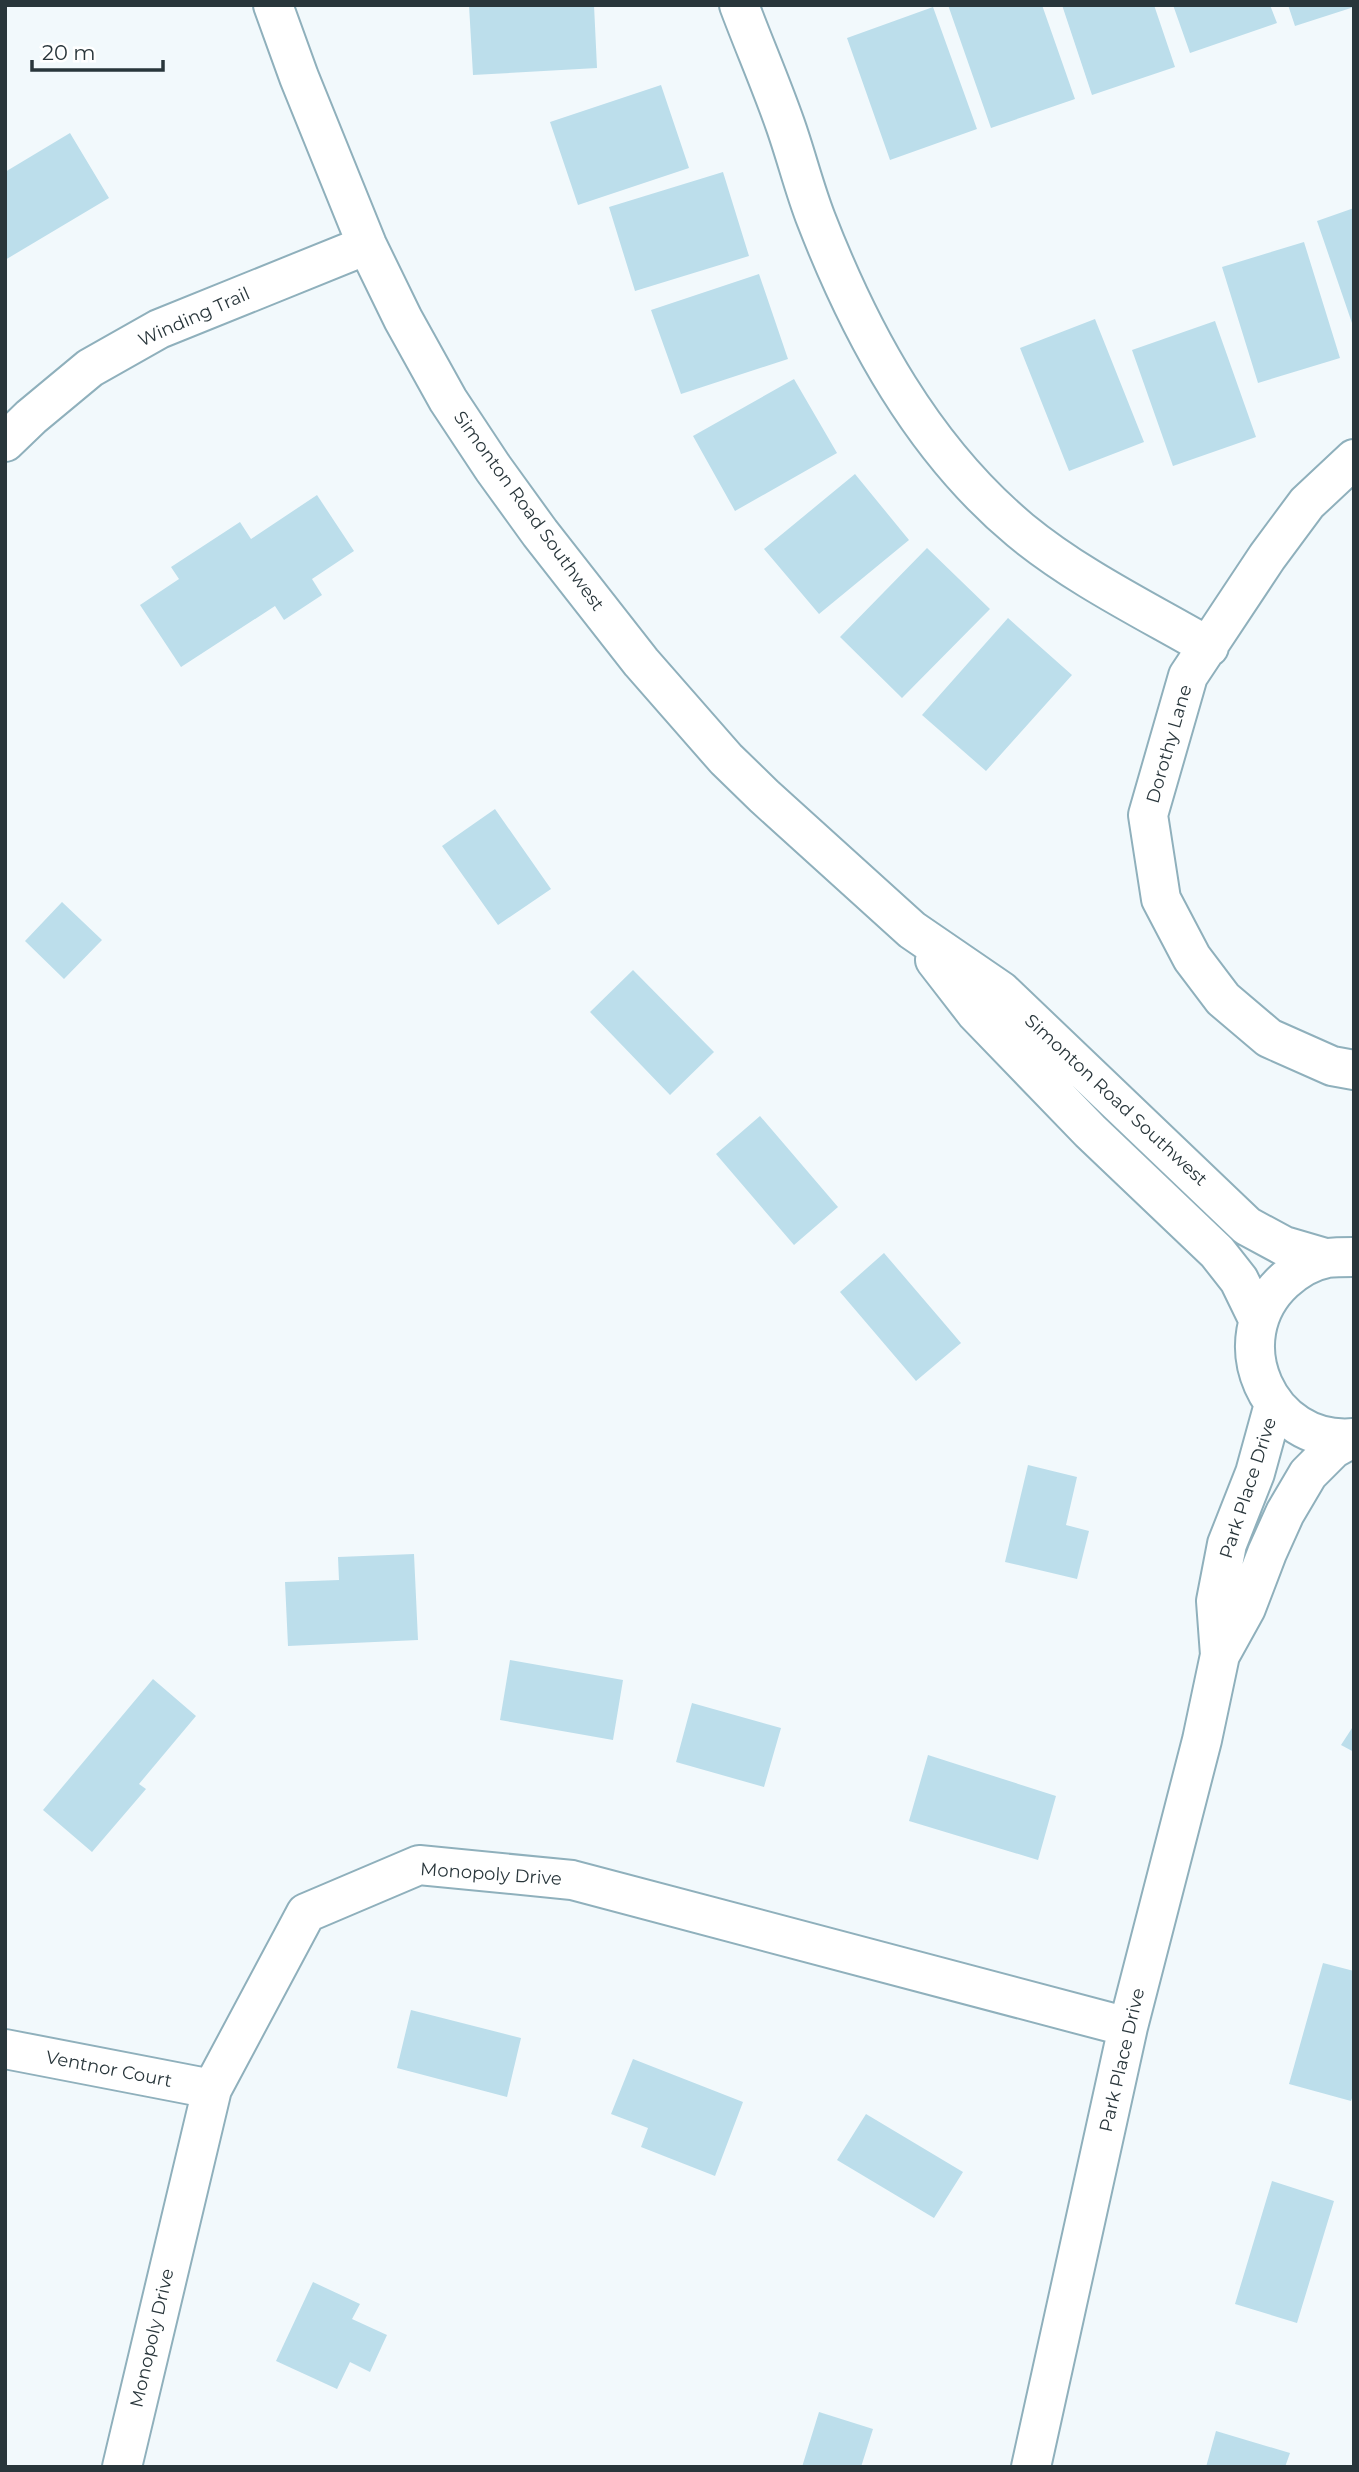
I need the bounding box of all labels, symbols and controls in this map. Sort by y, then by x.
scale bar [32,28,163,72]
text: 20 m [42,40,96,65]
street label: Winding Trail [135,283,253,351]
street label: Simonton Road Southwest [449,407,609,615]
street label: Dorothy Lane [1142,682,1196,806]
street label: Simonton Road Southwest [1020,1010,1212,1190]
street label: Park Place Drive [1215,1415,1281,1561]
street label: Monopoly Drive [419,1858,563,1890]
street label: Park Place Drive [1095,1986,1149,2134]
street label: Ventnor Court [44,2046,174,2092]
street label: Monopoly Drive [125,2266,179,2410]

